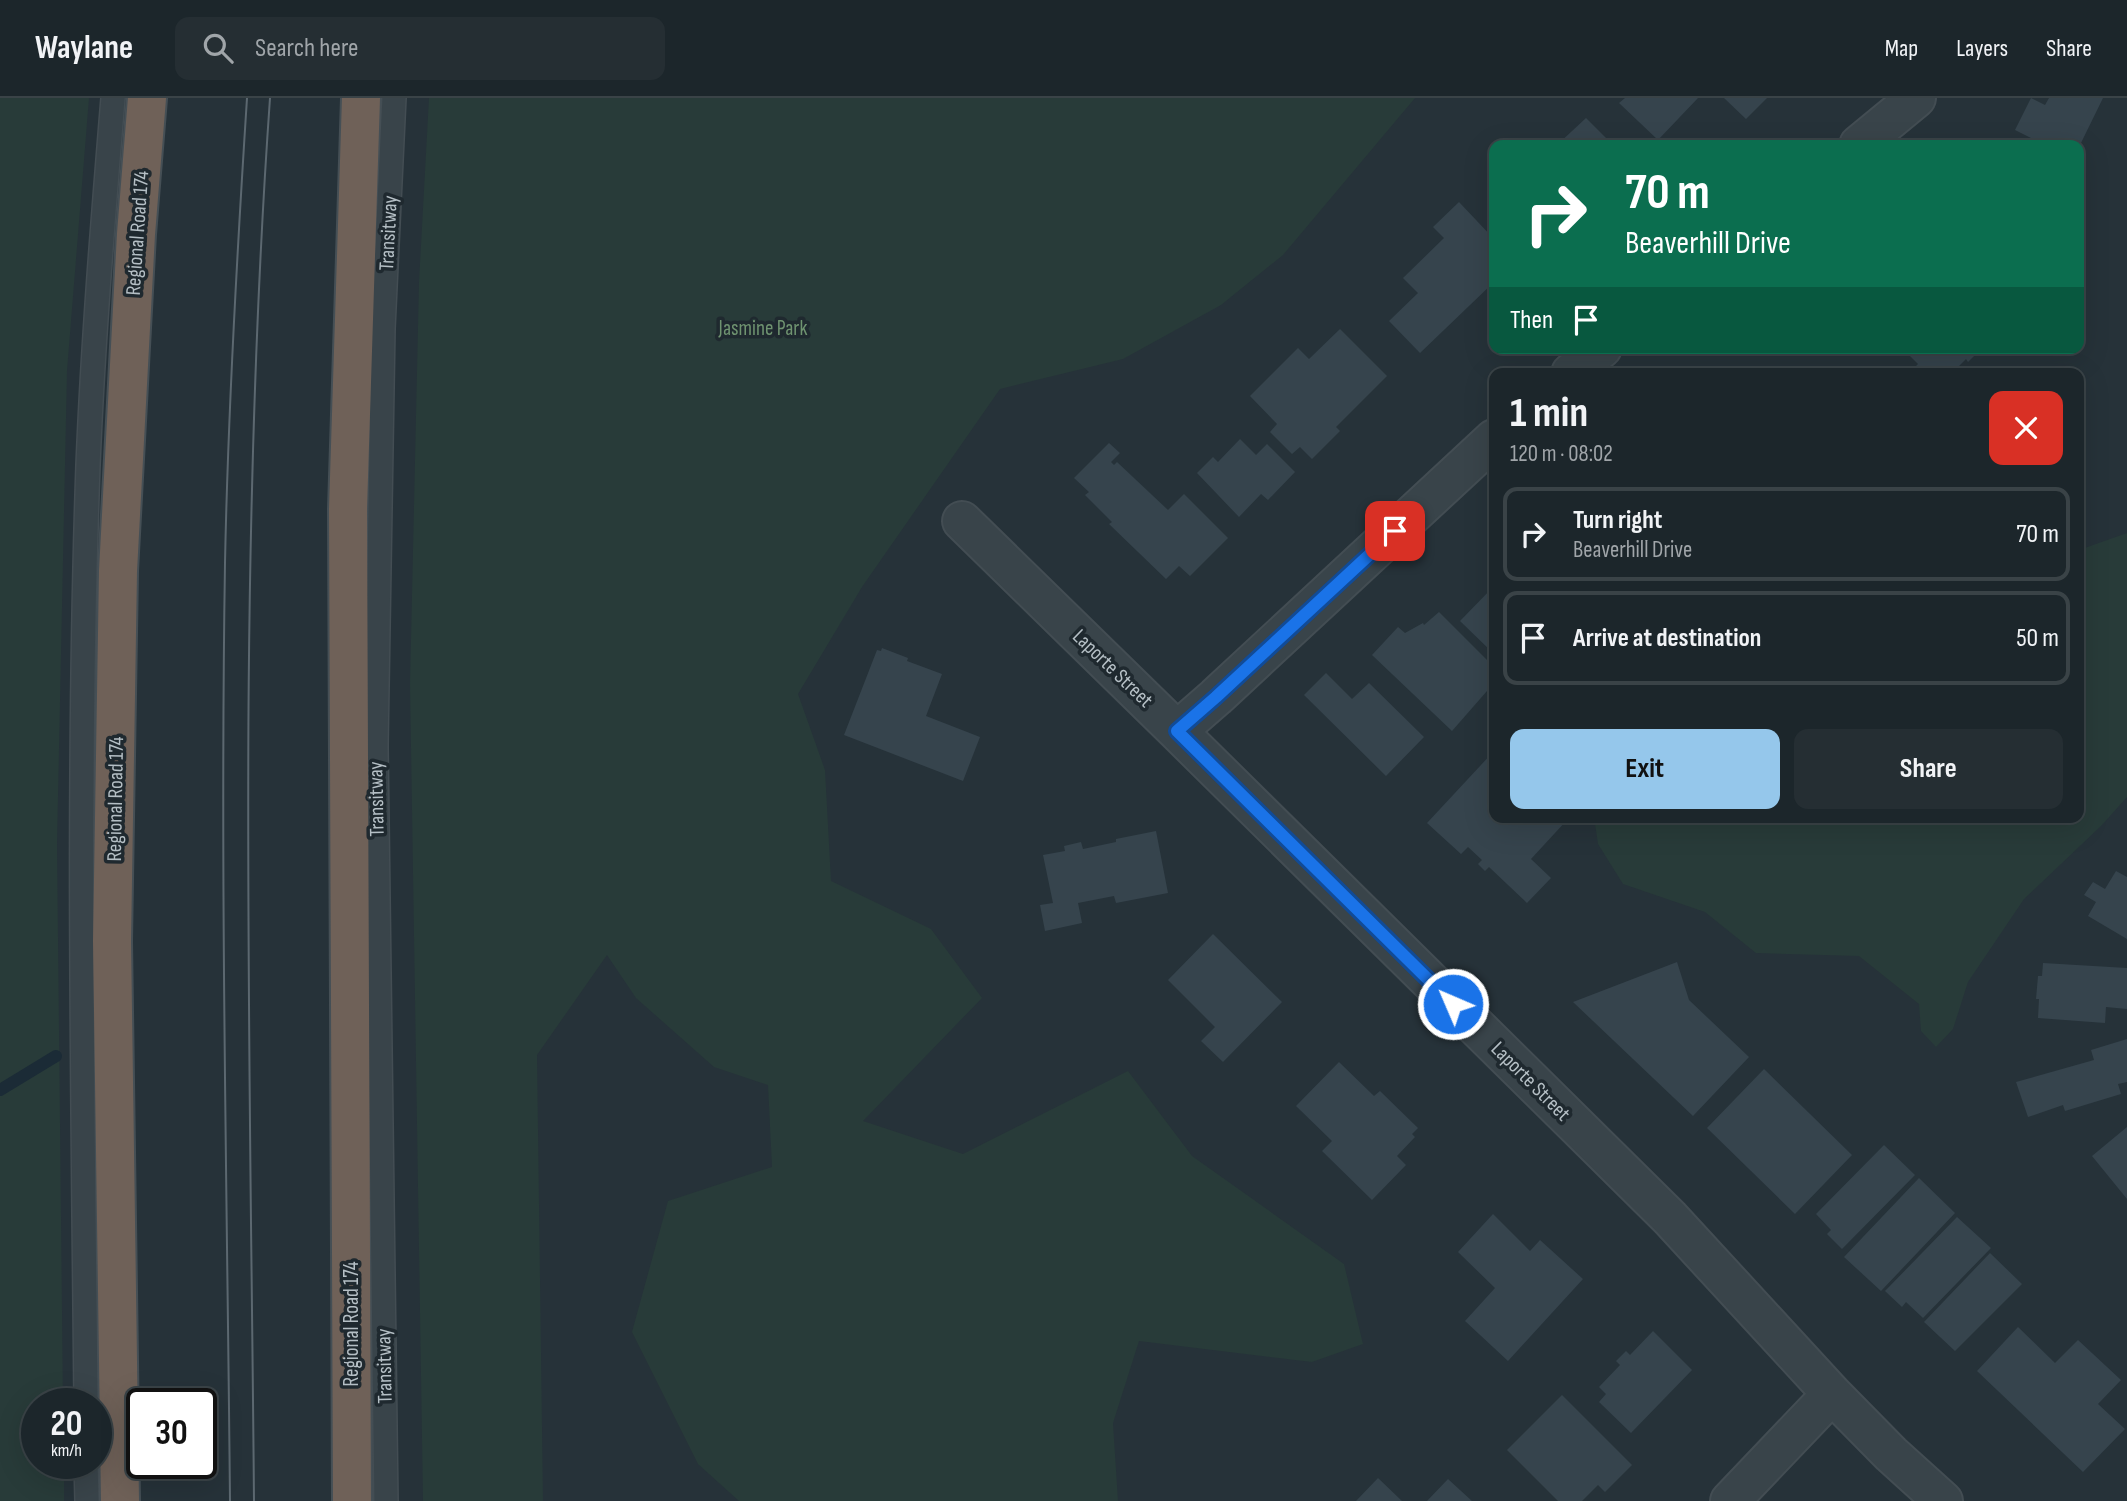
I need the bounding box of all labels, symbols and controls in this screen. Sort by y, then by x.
search box [175,17,665,80]
text: Waylane [35,28,133,68]
icon: search [199,29,237,67]
text: Search here [255,33,358,64]
text: Map [1885,34,1918,63]
text: Layers [1956,34,2008,63]
text: Share [2046,34,2092,63]
text: 70 m [1625,164,1710,223]
icon: right [1510,168,1601,259]
street label: Regional Road 174 [121,170,154,296]
street label: Transitway [374,195,403,271]
text: Beaverhill Drive [1625,224,1791,263]
icon: arrive [1567,301,1605,339]
text: Then [1510,305,1553,336]
park label: Jasmine Park [718,316,807,341]
text: 1 min [1510,388,1588,439]
button: close [1989,391,2063,465]
text: 120 m · 08:02 [1510,440,1613,468]
pin [1365,501,1425,561]
text: Turn right [1573,505,1662,536]
icon: arrive [1376,512,1414,550]
icon: right [1514,515,1552,553]
text: 70 m [2016,519,2059,550]
text: Beaverhill Drive [1573,536,1692,564]
icon: arrive [1514,619,1552,657]
text: Arrive at destination [1573,623,1761,654]
text: 50 m [2016,623,2059,654]
street label: Laporte Street [1067,624,1158,713]
button: Exit [1510,729,1780,809]
button: Share [1794,729,2063,809]
street label: Regional Road 174 [102,736,129,862]
street label: Transitway [363,761,390,837]
position arrow [1416,967,1490,1041]
street label: Laporte Street [1486,1036,1576,1126]
street label: Regional Road 174 [339,1261,364,1386]
street label: Transitway [371,1328,398,1404]
speed limit sign: 30 [126,1388,217,1479]
text: 20 [51,1403,83,1446]
text: km/h [51,1440,82,1461]

